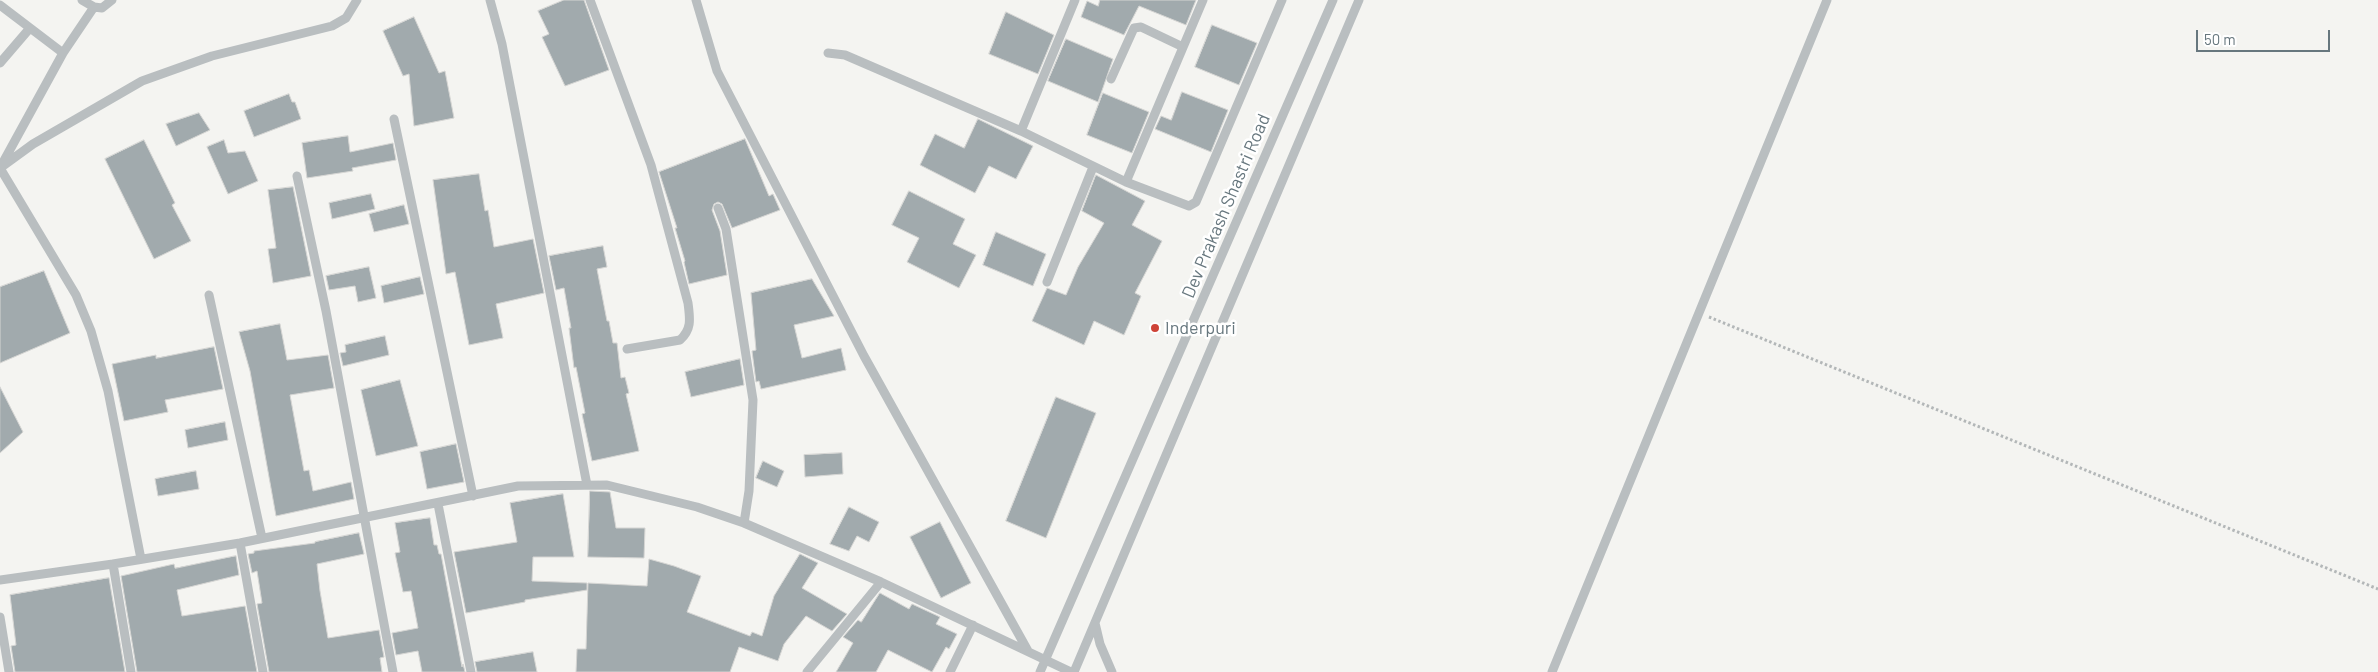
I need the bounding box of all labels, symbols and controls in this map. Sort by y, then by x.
scale bar [2198,20,2332,52]
text: 50 m [2204,30,2236,48]
street label: Dev Prakash Shastri Road [1177,111,1275,301]
place label: Inderpuri [1165,317,1236,339]
marker: Inderpuri [1149,322,1161,334]

